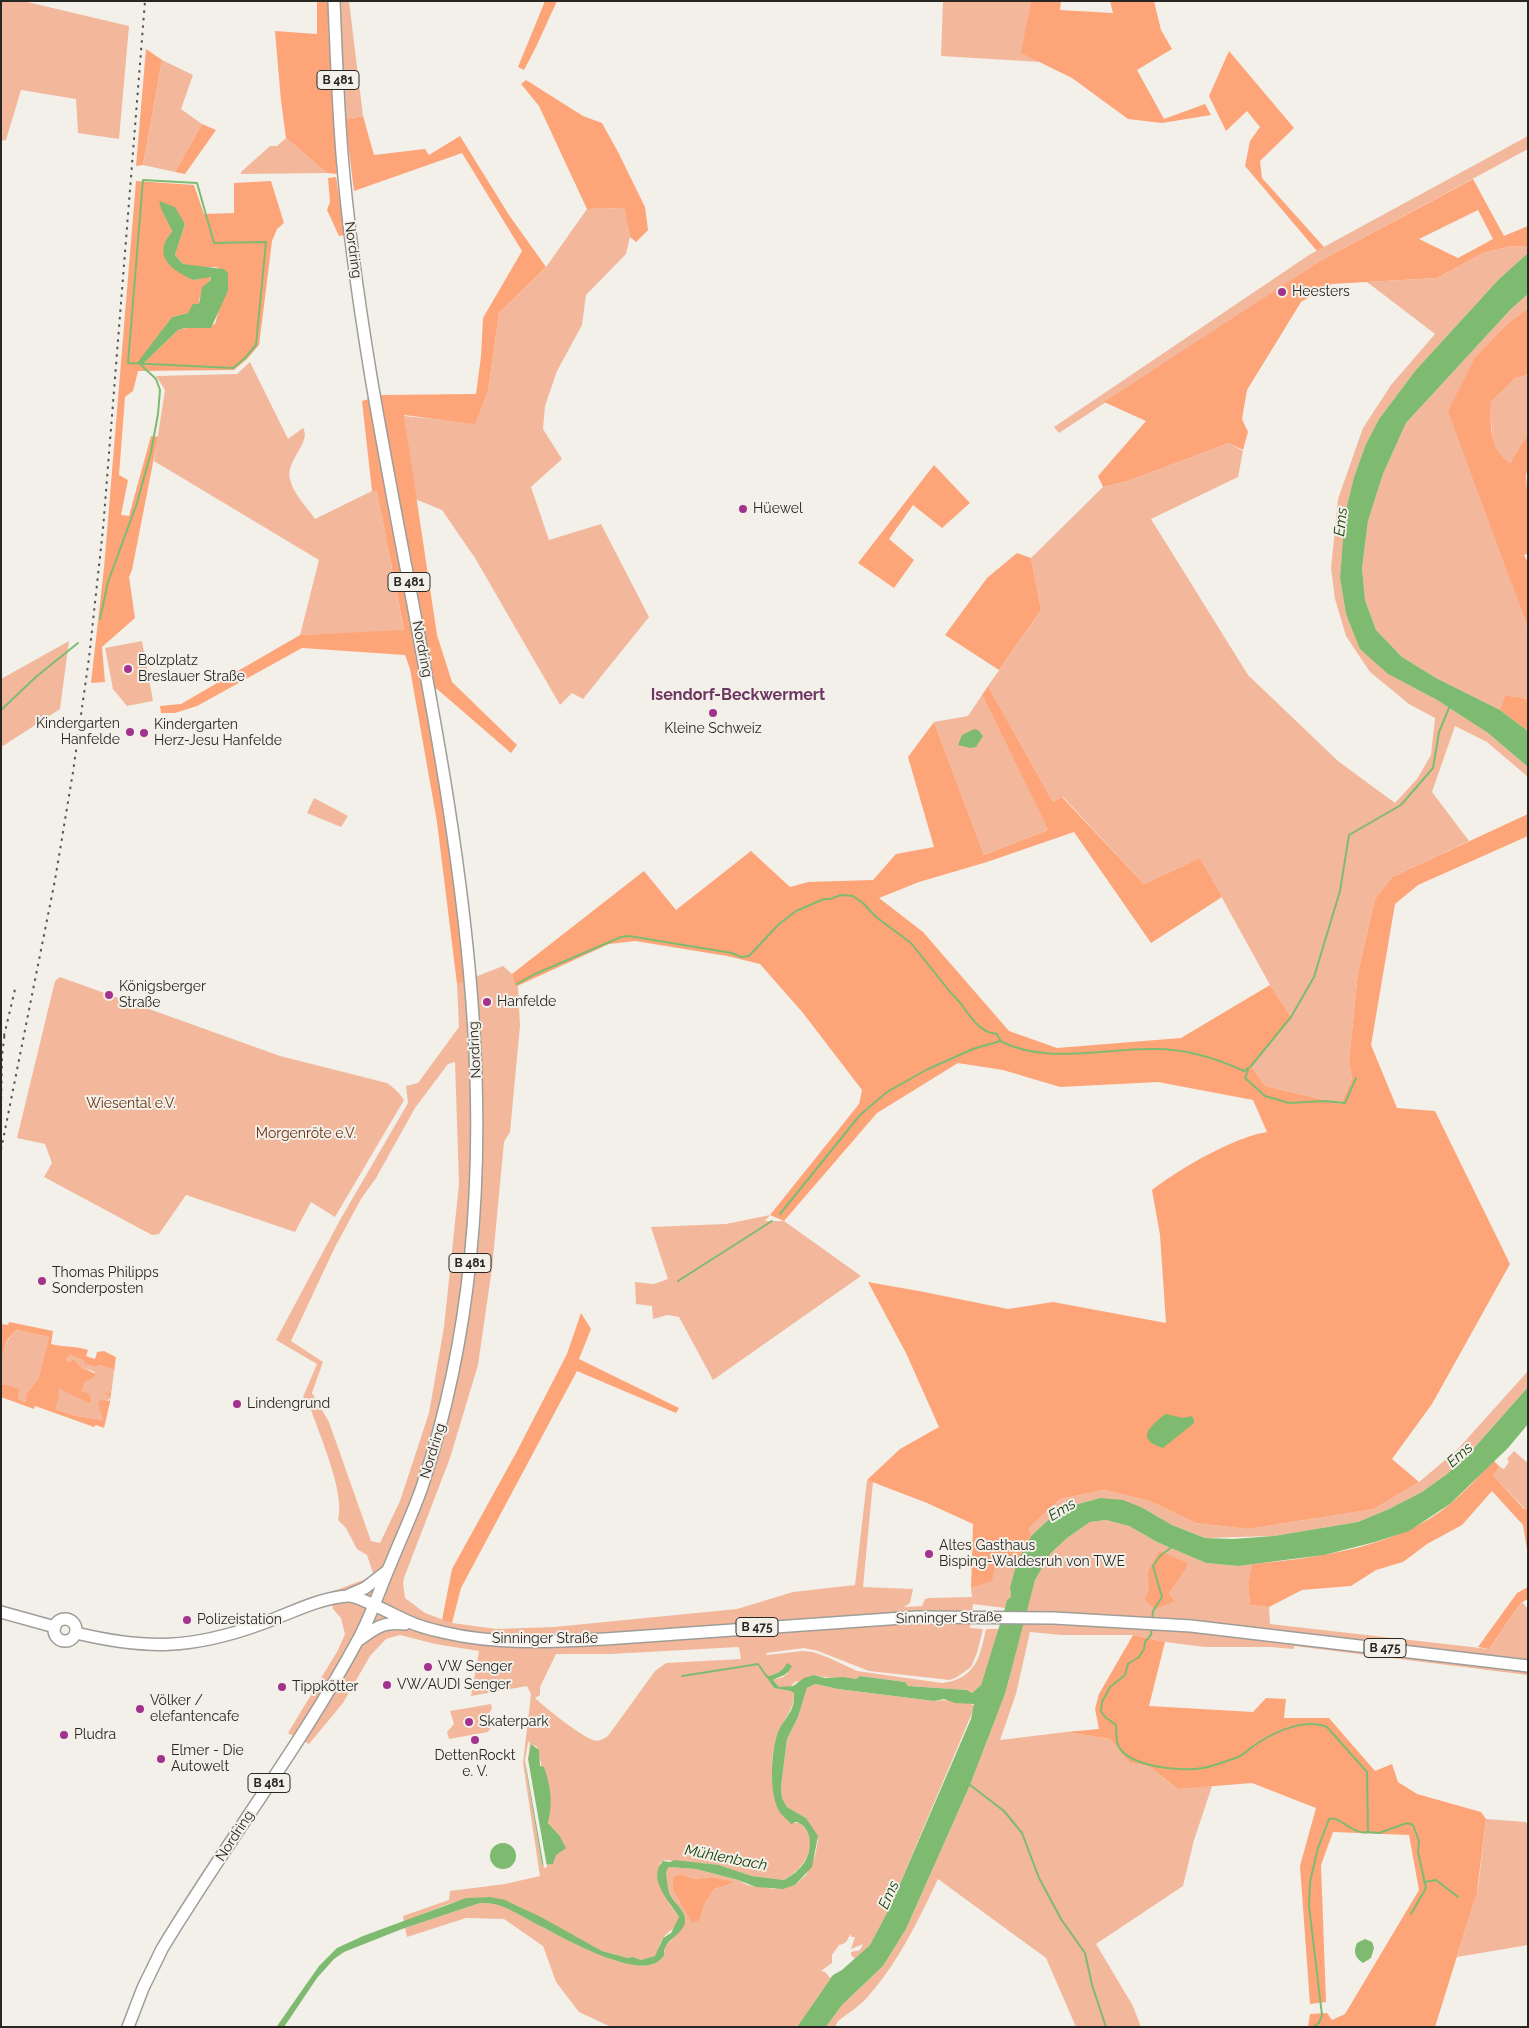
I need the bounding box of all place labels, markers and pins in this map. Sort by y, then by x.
place label: Heesters [1292,284,1350,300]
marker: Heesters [1276,286,1288,298]
place label: Hüewel [753,501,803,517]
marker: Hüewel [737,503,749,515]
place label: Bolzplatz Breslauer Straße [138,653,245,686]
marker: Bolzplatz Breslauer Straße [122,663,134,675]
marker: Kleine Schweiz [707,707,719,719]
place label: Kindergarten Hanfelde [36,716,120,749]
place label: Kindergarten Herz-Jesu Hanfelde [154,717,282,750]
place label: Kleine Schweiz [664,721,762,737]
marker: Kindergarten Hanfelde [124,726,136,738]
marker: Kindergarten Herz-Jesu Hanfelde [138,727,150,739]
place label: Königsberger Straße [119,979,206,1012]
marker: Königsberger Straße [103,989,115,1001]
place label: Hanfelde [497,994,556,1010]
marker: Hanfelde [481,996,493,1008]
place label: Thomas Philipps Sonderposten [52,1265,159,1298]
marker: Thomas Philipps Sonderposten [36,1275,48,1287]
place label: Lindengrund [247,1396,330,1412]
marker: Lindengrund [231,1398,243,1410]
place label: Altes Gasthaus Bisping-Waldesruh von TWE [939,1538,1125,1570]
marker: Altes Gasthaus Bisping-Waldesruh von TWE [923,1548,935,1560]
place label: Polizeistation [197,1612,282,1628]
marker: Polizeistation [181,1614,193,1626]
place label: VW Senger [438,1659,512,1675]
marker: VW Senger [422,1661,434,1673]
place label: VW/AUDI Senger [397,1677,511,1693]
place label: Tippkötter [292,1679,359,1695]
marker: VW/AUDI Senger [381,1679,393,1691]
marker: Tippkötter [276,1681,288,1693]
place label: Völker / elefantencafe [150,1693,239,1725]
marker: Völker / elefantencafe [134,1703,146,1715]
place label: Skaterpark [479,1714,549,1730]
marker: Skaterpark [463,1716,475,1728]
place label: Pludra [74,1727,116,1743]
marker: Pludra [58,1729,70,1741]
marker: DettenRockt e. V. [469,1734,481,1746]
place label: Elmer - Die Autowelt [171,1743,244,1775]
place label: DettenRockt e. V. [435,1748,515,1780]
marker: Elmer - Die Autowelt [155,1753,167,1765]

